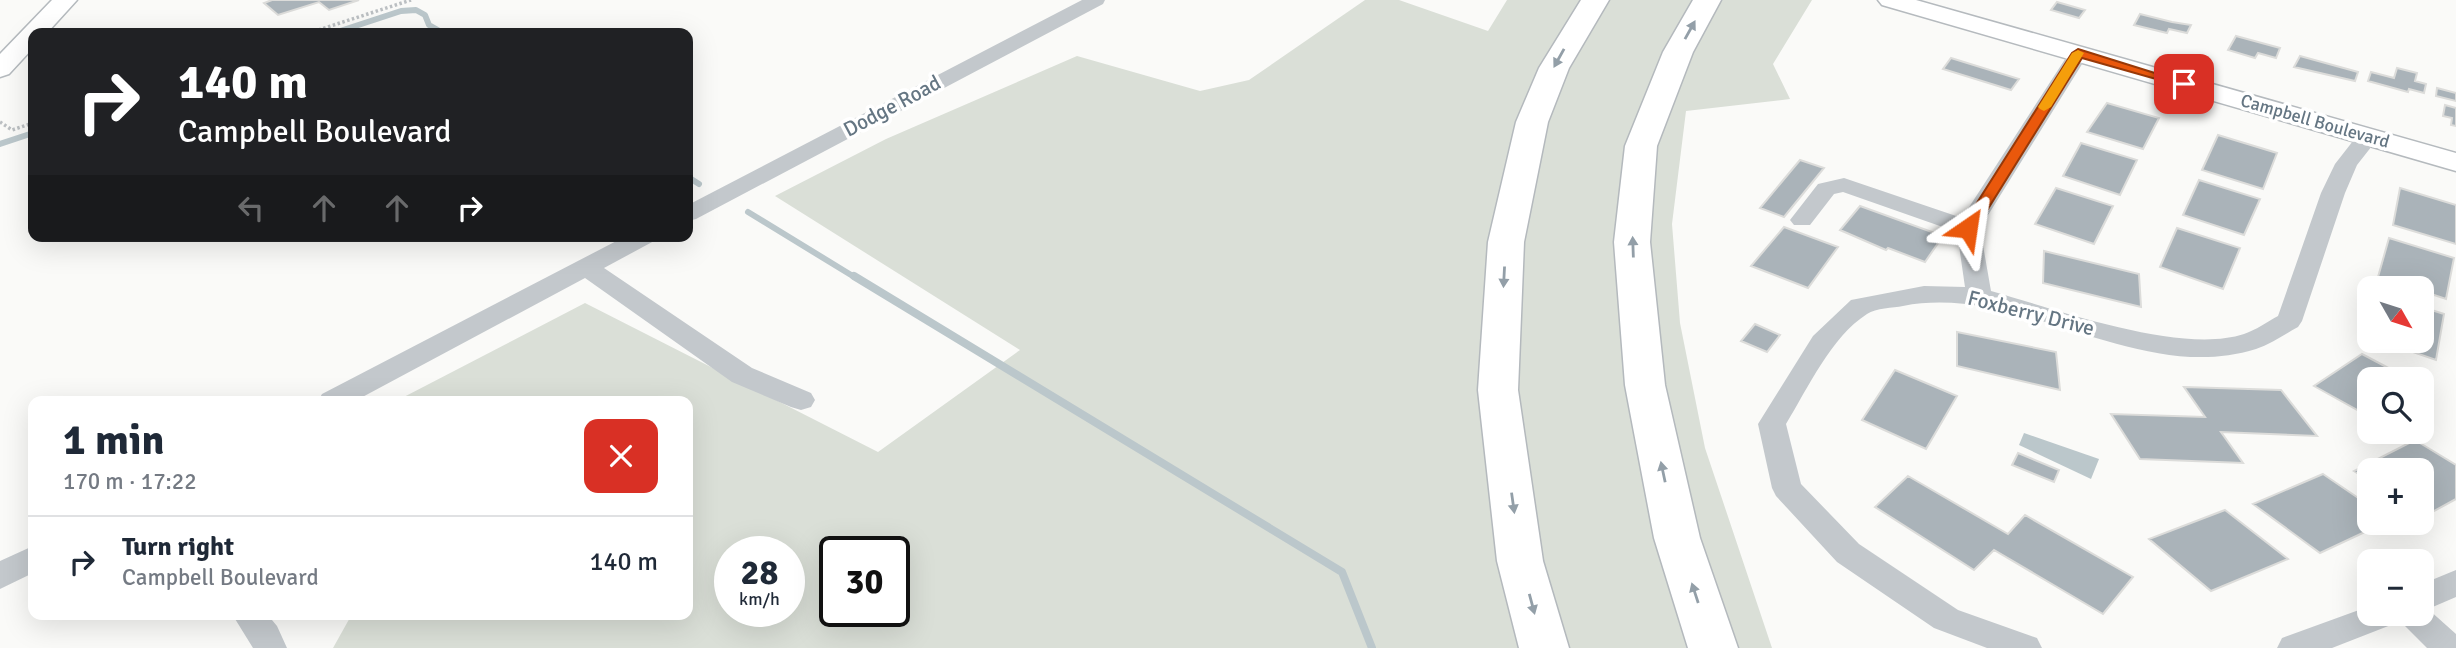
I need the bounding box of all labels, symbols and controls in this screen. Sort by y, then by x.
one-way arrow [1684,20,1696,39]
one-way arrow [1553,48,1565,68]
text: 140 m [178,52,308,112]
pin [2154,54,2214,114]
icon: right [63,56,154,147]
icon: arrive [2165,65,2203,103]
street label: Dodge Road [839,69,945,143]
street label: Campbell Boulevard [2238,89,2392,153]
text: Campbell Boulevard [178,112,452,151]
icon: left [232,189,270,227]
icon: ahead [305,189,343,227]
icon: ahead [378,189,416,227]
icon: right [451,189,489,227]
position arrow [1931,191,2005,265]
one-way arrow [1627,235,1638,257]
one-way arrow [1499,266,1510,288]
north arrow [2357,276,2434,354]
map controls [2357,276,2434,626]
street label: Foxberry Drive [1965,285,2097,341]
button: search [2357,367,2434,444]
text: 1 min [63,415,164,466]
button: close [584,419,658,493]
button: + [2357,458,2434,535]
one-way arrow [1657,461,1668,483]
text: 170 m · 17:22 [63,467,197,496]
one-way arrow [1507,493,1518,515]
text: Turn right [122,531,234,563]
speed limit sign: 30 [819,536,910,627]
icon: right [63,543,101,581]
text: 140 m [589,546,658,578]
button: − [2357,549,2434,626]
text: 28 [741,551,778,594]
text: Campbell Boulevard [122,563,319,592]
one-way arrow [1689,583,1700,604]
text: km/h [739,588,780,610]
one-way arrow [1527,594,1538,616]

